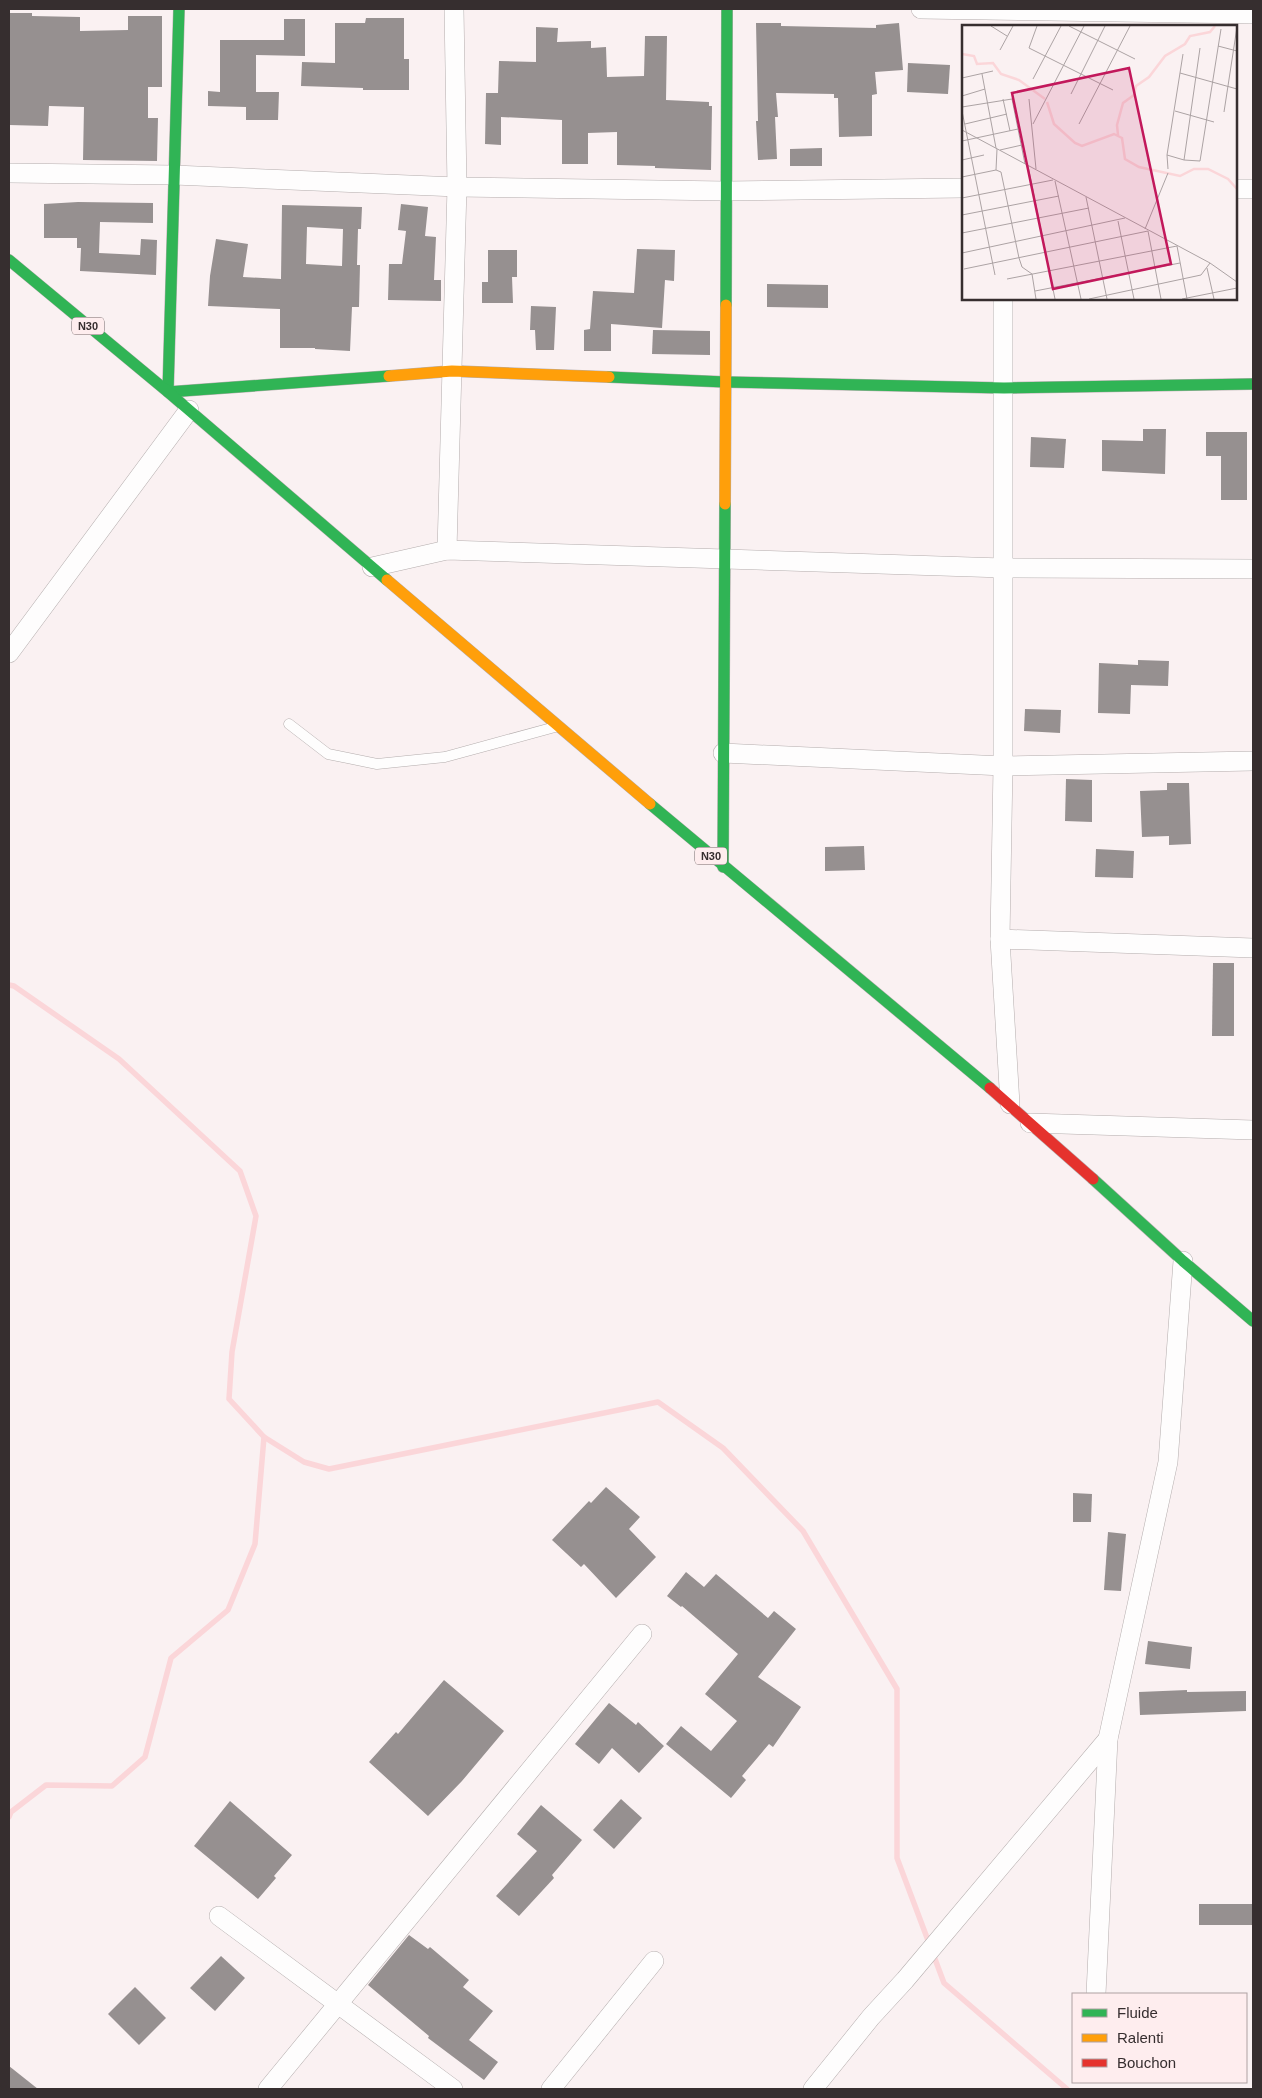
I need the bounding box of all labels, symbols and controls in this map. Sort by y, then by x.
inset map [962,25,1237,300]
road number: N30 [72,318,104,334]
road number: N30 [695,848,727,864]
legend [1072,1993,1247,2083]
text: Fluide [1117,2004,1158,2021]
text: Ralenti [1117,2029,1164,2046]
text: Bouchon [1117,2054,1176,2071]

